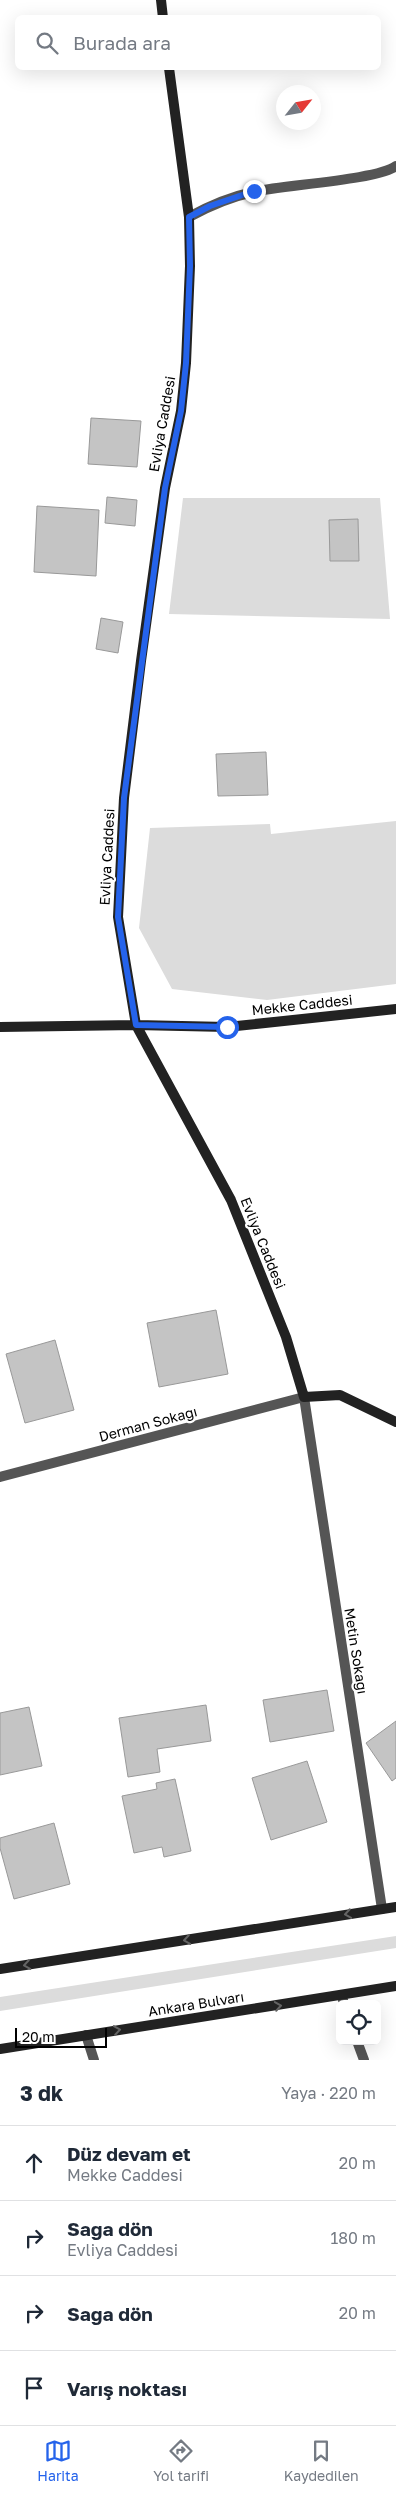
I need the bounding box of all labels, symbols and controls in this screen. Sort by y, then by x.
search box [15,15,381,70]
icon: search [33,29,61,57]
text: Burada ara [73,31,171,54]
north arrow [276,85,321,130]
route end [243,180,266,203]
street label: Evliya Caddesi [145,375,178,473]
street label: Evliya Caddesi [95,808,118,906]
street label: Mekke Caddesi [251,991,353,1018]
route start [216,1016,239,1039]
street label: Evliya Caddesi [237,1195,290,1291]
street label: Derman Sokağı [97,1402,199,1445]
street label: Metin Sokağı [341,1607,372,1695]
one-way arrow [343,1909,352,1919]
one-way arrow [183,1934,192,1944]
one-way arrow [22,1959,30,1970]
street label: Ankara Bulvarı [147,1988,245,2019]
map controls [336,2000,381,2045]
button: locate [336,2000,381,2045]
one-way arrow [274,2001,282,2011]
scale bar [15,2025,108,2048]
one-way arrow [113,2026,122,2036]
text: 20 m [22,2028,55,2045]
text: 3 dk [20,2080,63,2106]
text: Yaya · 220 m [281,2083,376,2103]
text: Düz devam et [67,2142,191,2165]
icon: ahead [20,2149,48,2177]
text: 20 m [339,2153,376,2173]
text: Mekke Caddesi [67,2165,183,2185]
text: Sağa dön [67,2217,153,2240]
icon: right [20,2224,48,2252]
text: 180 m [330,2228,376,2248]
text: Evliya Caddesi [67,2240,178,2260]
icon: right [20,2299,48,2327]
text: Sağa dön [67,2302,153,2325]
text: 20 m [339,2303,376,2323]
icon: arrive [20,2374,48,2402]
text: Varış noktası [67,2377,187,2400]
tab: Harita [37,2437,79,2484]
tab: Yol tarifi [153,2437,209,2484]
tab: Kaydedilen [284,2437,359,2484]

